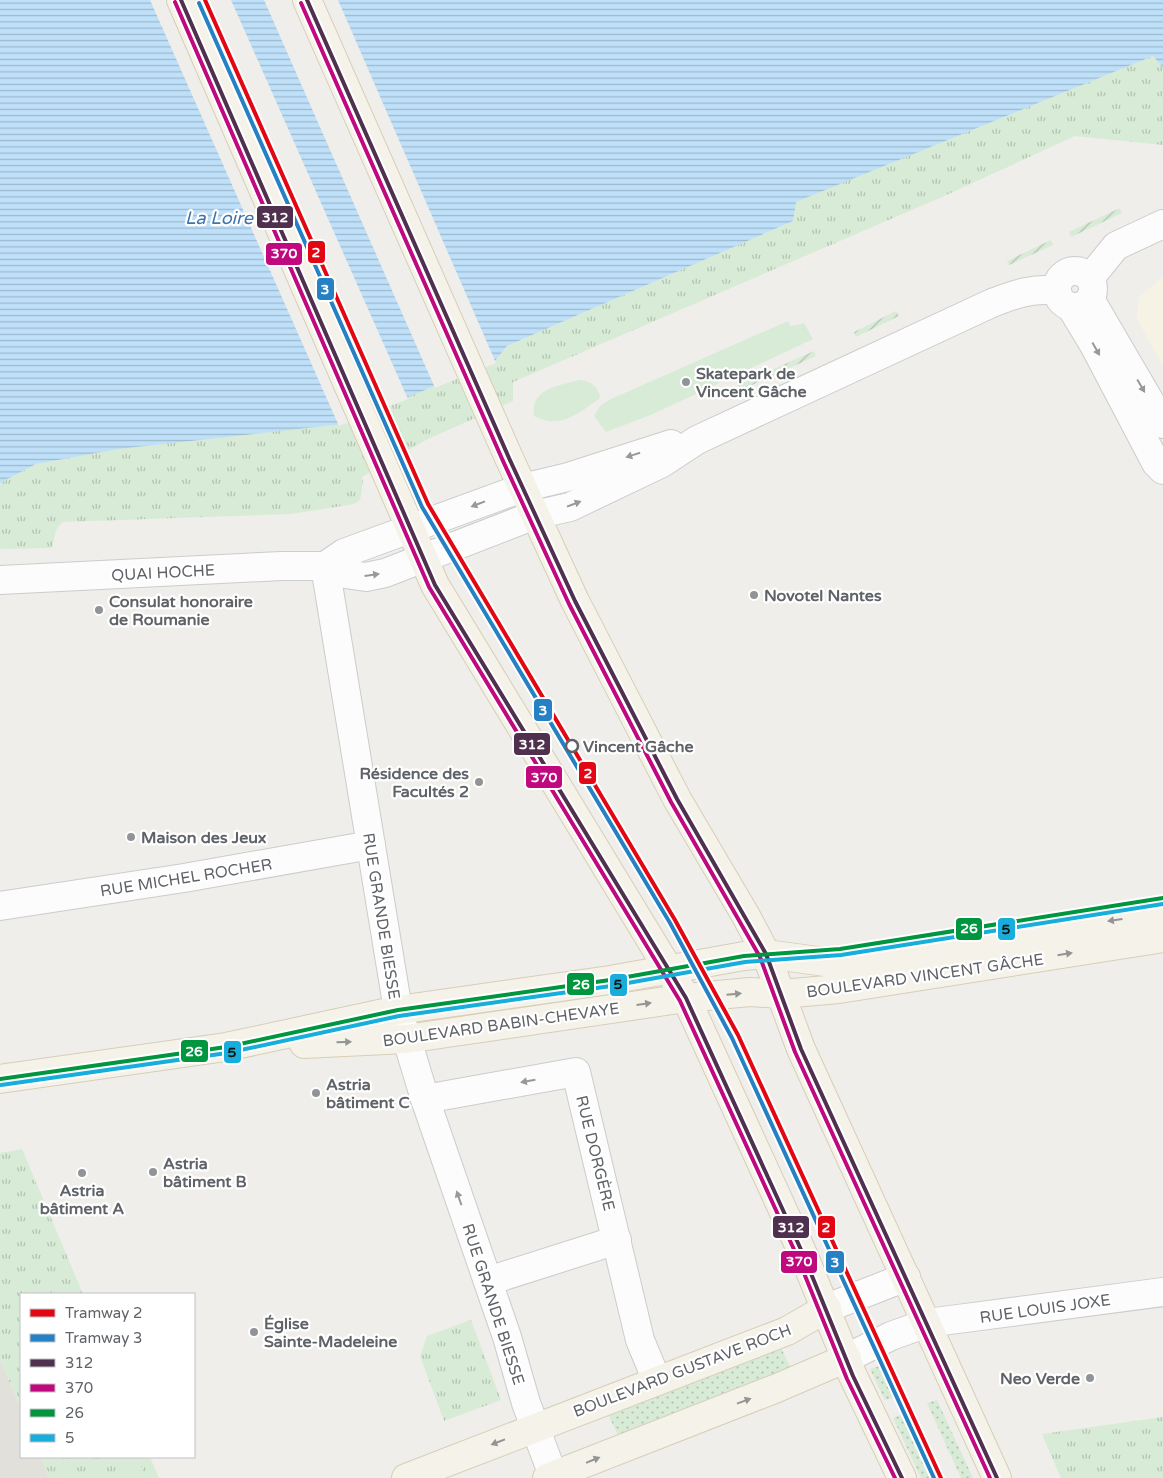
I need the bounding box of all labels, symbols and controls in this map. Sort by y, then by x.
line badge: 312 [256,205,294,229]
water label: La Loire [185,207,254,229]
text: 312 [262,209,288,226]
line badge: 2 [307,240,326,264]
line badge: 370 [265,242,303,266]
text: 2 [312,244,321,261]
text: 370 [271,245,297,262]
line badge: 3 [316,277,335,301]
text: 3 [321,281,330,298]
one-way arrow [1092,341,1100,356]
place label: Skatepark de Vincent Gâche [696,364,806,402]
marker: Skatepark de Vincent Gâche [680,376,692,388]
one-way arrow [1137,380,1146,393]
one-way arrow [625,451,640,459]
one-way arrow [567,500,581,508]
one-way arrow [471,501,486,508]
street label: QUAI HOCHE [111,560,215,586]
one-way arrow [364,571,380,579]
place label: Novotel Nantes [764,586,882,606]
marker: Novotel Nantes [748,589,760,601]
place label: Consulat honoraire de Roumanie [109,592,253,630]
marker: Consulat honoraire de Roumanie [93,604,105,616]
line badge: 3 [533,698,553,722]
text: 3 [539,702,548,719]
line badge: 312 [513,732,551,756]
text: 312 [519,736,545,753]
place label: Vincent Gâche [583,737,693,757]
marker: Vincent Gâche [565,739,579,753]
line badge: 2 [578,761,597,785]
place label: Résidence des Facultés 2 [359,764,469,802]
line badge: 370 [525,765,563,789]
text: 2 [584,765,593,782]
text: 370 [531,769,557,786]
marker: Résidence des Facultés 2 [473,776,485,788]
place label: Maison des Jeux [141,828,267,848]
marker: Maison des Jeux [125,831,137,843]
street label: RUE GRANDE BIESSE [358,831,404,1001]
street label: RUE MICHEL ROCHER [99,855,274,901]
one-way arrow [1106,916,1122,924]
line badge: 26 [955,917,983,941]
line badge: 5 [997,917,1016,941]
text: 26 [960,920,978,937]
text: 5 [1002,921,1011,938]
street label: BOULEVARD VINCENT GÂCHE [805,949,1045,1003]
one-way arrow [1057,950,1073,958]
line badge: 26 [566,972,595,996]
line badge: 5 [609,973,628,997]
text: 26 [572,976,590,993]
text: 5 [614,976,623,993]
one-way arrow [726,990,742,998]
street label: BOULEVARD BABIN-CHEVAYE [382,998,621,1052]
one-way arrow [636,1000,652,1008]
one-way arrow [336,1038,352,1046]
line badge: 26 [180,1039,209,1063]
line badge: 5 [223,1040,242,1064]
text: 26 [185,1043,203,1060]
text: 5 [228,1044,237,1061]
place label: Astria bâtiment C [326,1075,410,1113]
one-way arrow [520,1077,536,1085]
marker: Astria bâtiment C [310,1087,322,1099]
street label: RUE DORGÈRE [571,1093,619,1213]
place label: Astria bâtiment B [163,1154,247,1192]
marker: Astria bâtiment B [147,1166,159,1178]
marker: Astria bâtiment A [76,1167,88,1179]
place label: Astria bâtiment A [40,1181,124,1219]
one-way arrow [455,1191,462,1206]
line badge: 312 [772,1215,810,1239]
line badge: 2 [817,1215,836,1239]
text: 312 [778,1219,804,1236]
text: 2 [822,1219,831,1236]
street label: RUE GRANDE BIESSE [458,1221,529,1387]
line badge: 370 [780,1250,818,1274]
line badge: 3 [825,1250,845,1274]
text: 370 [786,1253,812,1270]
text: 3 [831,1254,840,1271]
street label: RUE LOUIS JOXE [979,1290,1112,1328]
legend [20,1293,195,1458]
text: Tramway 2 [65,1304,143,1322]
place label: Église Sainte-Madeleine [264,1314,397,1352]
street label: BOULEVARD GUSTAVE ROCH [570,1320,794,1422]
marker: Église Sainte-Madeleine [248,1326,260,1338]
text: Tramway 3 [65,1329,143,1347]
text: 312 [65,1354,93,1372]
place label: Neo Verde [1000,1369,1080,1389]
marker: Neo Verde [1084,1372,1096,1384]
text: 370 [65,1379,93,1397]
one-way arrow [737,1397,752,1405]
text: 26 [65,1404,84,1422]
text: 5 [65,1429,74,1447]
one-way arrow [490,1439,505,1446]
one-way arrow [586,1456,601,1464]

